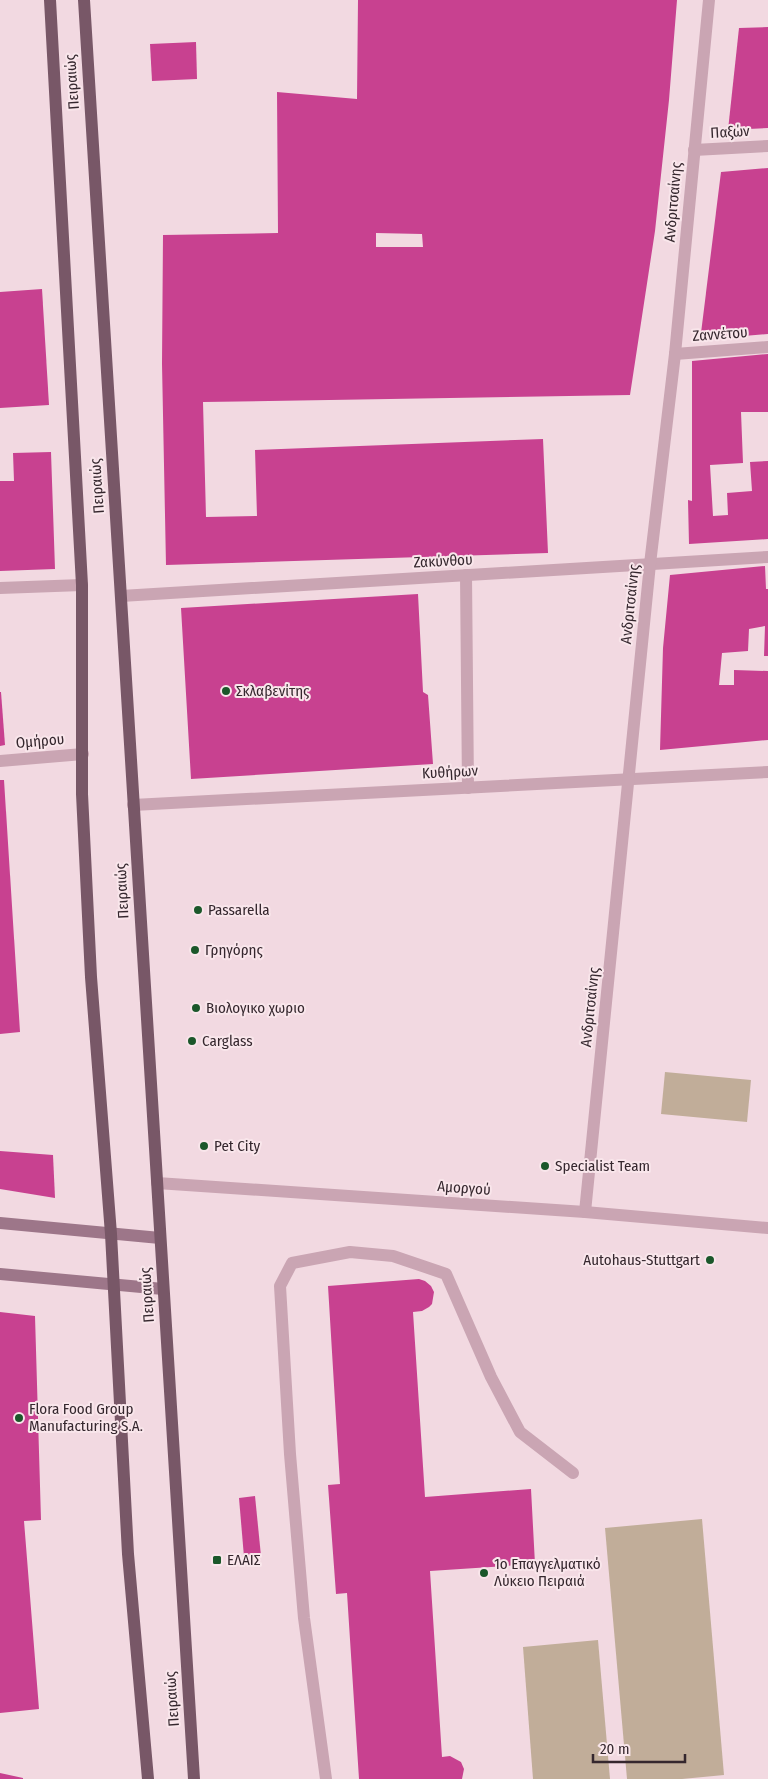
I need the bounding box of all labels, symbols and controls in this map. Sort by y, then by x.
street label: Πειραιώς [61,53,83,110]
street label: Παξών [710,122,751,142]
street label: Ανδριτσαίνης [661,161,686,243]
street label: Ζαννέτου [692,323,748,345]
street label: Πειραιώς [86,457,108,514]
street label: Ζακύνθου [413,550,473,572]
street label: Ανδριτσαίνης [617,563,643,645]
place label: Σκλαβενίτης [236,682,310,700]
marker: Σκλαβενίτης [220,685,232,697]
street label: Ομήρου [15,730,65,752]
street label: Κυθήρων [422,762,479,782]
street label: Πειραιώς [112,862,132,919]
place label: Passarella [208,901,270,919]
marker: Passarella [192,904,204,916]
place label: Γρηγόρης [205,941,263,959]
marker: Γρηγόρης [189,944,201,956]
street label: Ανδριτσαίνης [577,966,603,1048]
place label: Βιολογικο χωριο [206,999,305,1017]
marker: Βιολογικο χωριο [190,1002,202,1014]
place label: Carglass [202,1032,253,1050]
marker: Carglass [186,1035,198,1047]
place label: Pet City [214,1137,260,1155]
marker: Pet City [198,1140,210,1152]
place label: Specialist Team [555,1157,650,1175]
marker: Specialist Team [539,1160,551,1172]
street label: Αμοργού [437,1177,491,1199]
place label: Autohaus-Stuttgart [583,1251,700,1269]
marker: Autohaus-Stuttgart [704,1254,716,1266]
street label: Πειραιώς [136,1266,158,1323]
place label: Flora Food Group Manufacturing S.A. [29,1400,143,1435]
marker: Flora Food Group Manufacturing S.A. [13,1412,25,1424]
place label: ΕΛΑΙΣ [227,1551,261,1569]
marker: ΕΛΑΙΣ [211,1554,223,1566]
place label: 1ο Επαγγελματικό Λύκειο Πειραιά [494,1555,601,1590]
marker: 1ο Επαγγελματικό Λύκειο Πειραιά [478,1567,490,1579]
street label: Πειραιώς [161,1670,183,1727]
scale bar [593,1732,686,1764]
text: 20 m [600,1740,630,1758]

